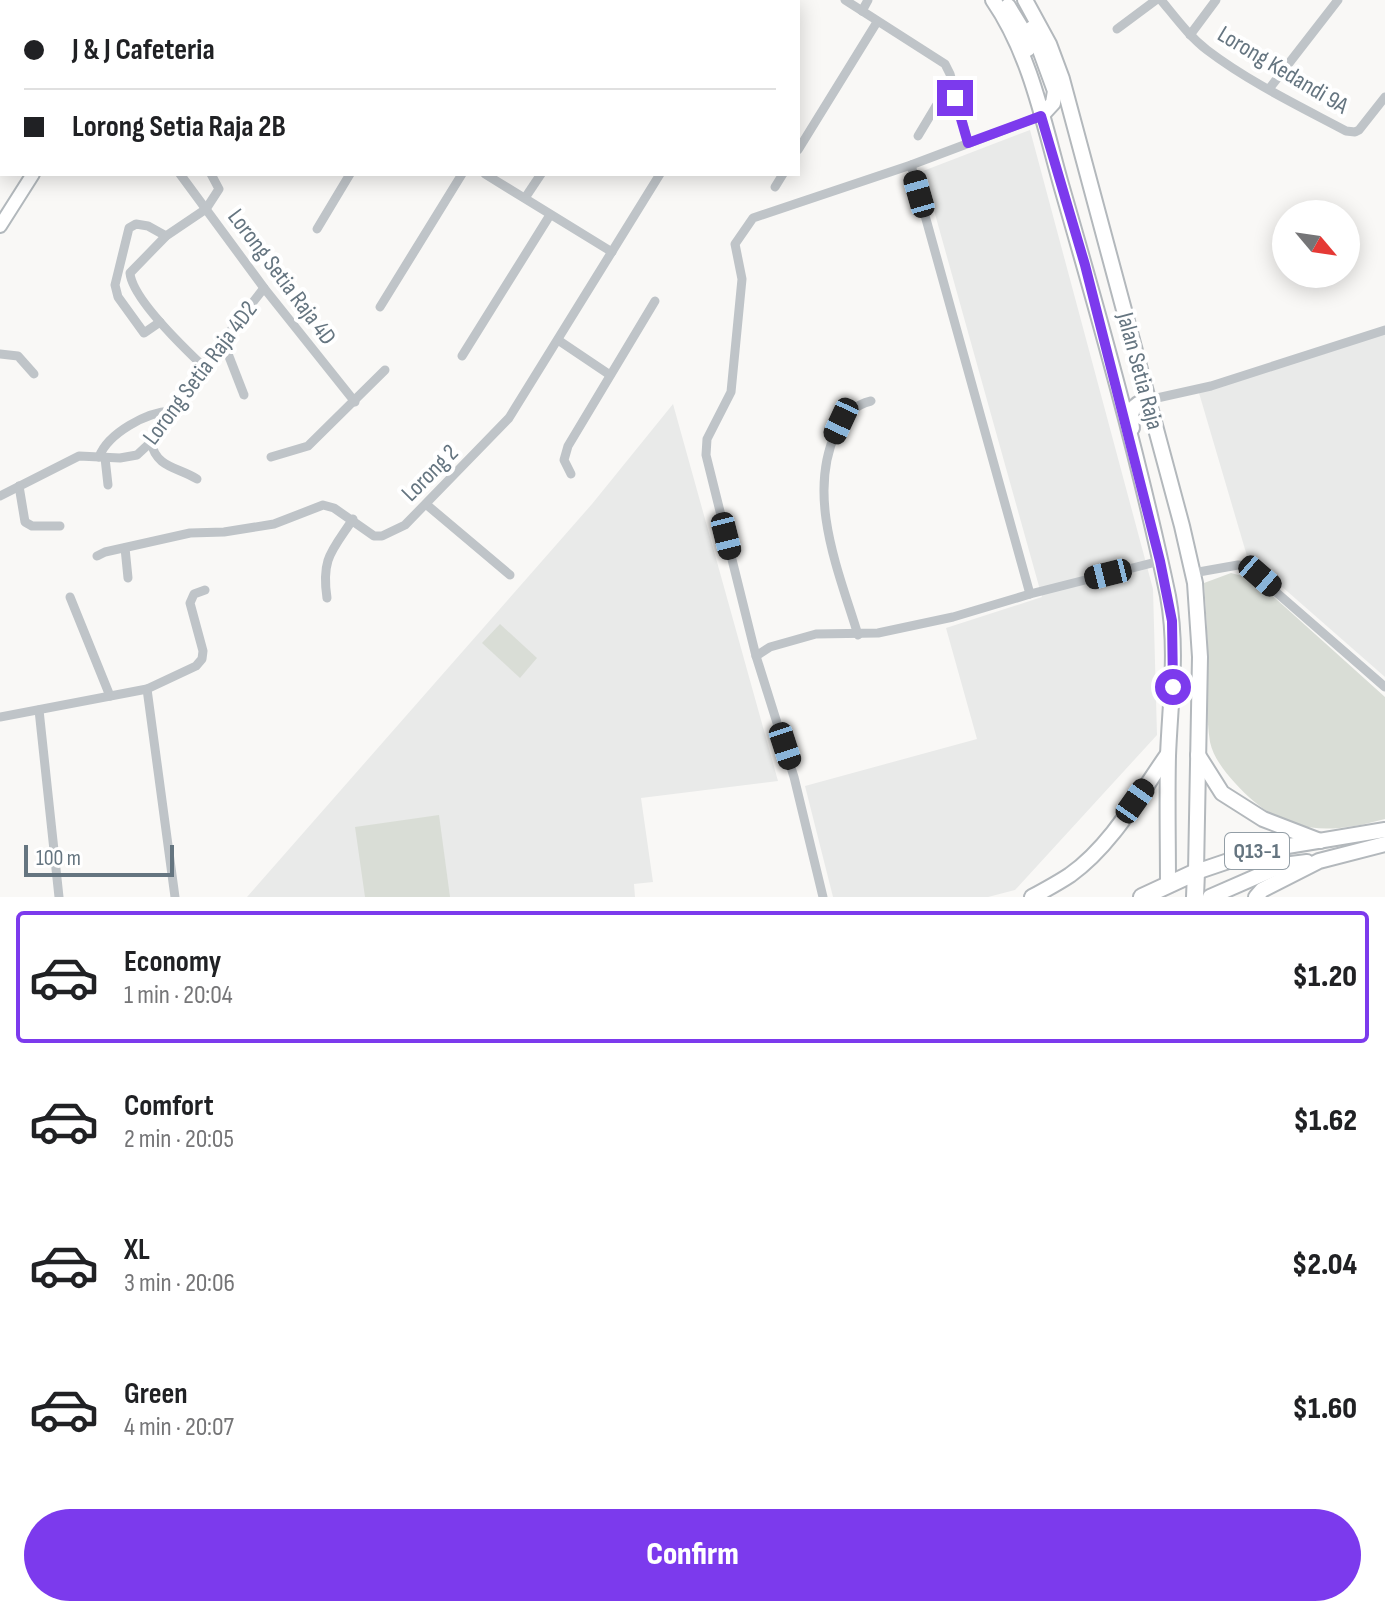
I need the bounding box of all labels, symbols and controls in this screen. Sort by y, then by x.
street label: Lorong Kedandi 9A [1212,20,1354,121]
text: J & J Cafeteria [72,32,215,68]
route end [937,80,973,116]
text: Lorong Setia Raja 2B [72,109,286,145]
car [901,168,937,220]
north arrow [1272,200,1360,288]
map controls [1272,200,1360,288]
street label: Lorong Setia Raja 4D [221,203,343,351]
street label: Lorong Setia Raja 4D2 [137,295,263,451]
street label: Jalan Setia Raja [1110,308,1170,433]
car [820,394,862,448]
street label: Lorong 2 [395,438,465,508]
car [709,510,743,562]
car [1234,551,1286,601]
car [1082,557,1134,591]
route start [1155,669,1191,705]
car [766,719,804,773]
car [1111,774,1159,828]
road number: Q13-1 [1225,833,1289,869]
scale bar [24,841,174,877]
text: 100 m [36,845,81,872]
icon: car [28,941,100,1013]
text: Economy [124,944,221,980]
text: $1.20 [1293,959,1357,995]
text: 1 min · 20:04 [124,980,233,1011]
icon: car [28,1085,100,1157]
text: Comfort [124,1088,214,1124]
text: $1.62 [1294,1103,1357,1139]
text: 2 min · 20:05 [124,1124,234,1155]
icon: car [28,1229,100,1301]
text: XL [124,1232,150,1268]
text: $2.04 [1292,1247,1357,1283]
text: 3 min · 20:06 [124,1268,235,1299]
icon: car [28,1373,100,1445]
text: Green [124,1376,188,1412]
text: $1.60 [1292,1391,1357,1427]
text: 4 min · 20:07 [124,1412,234,1443]
button: Confirm [24,1509,1361,1601]

